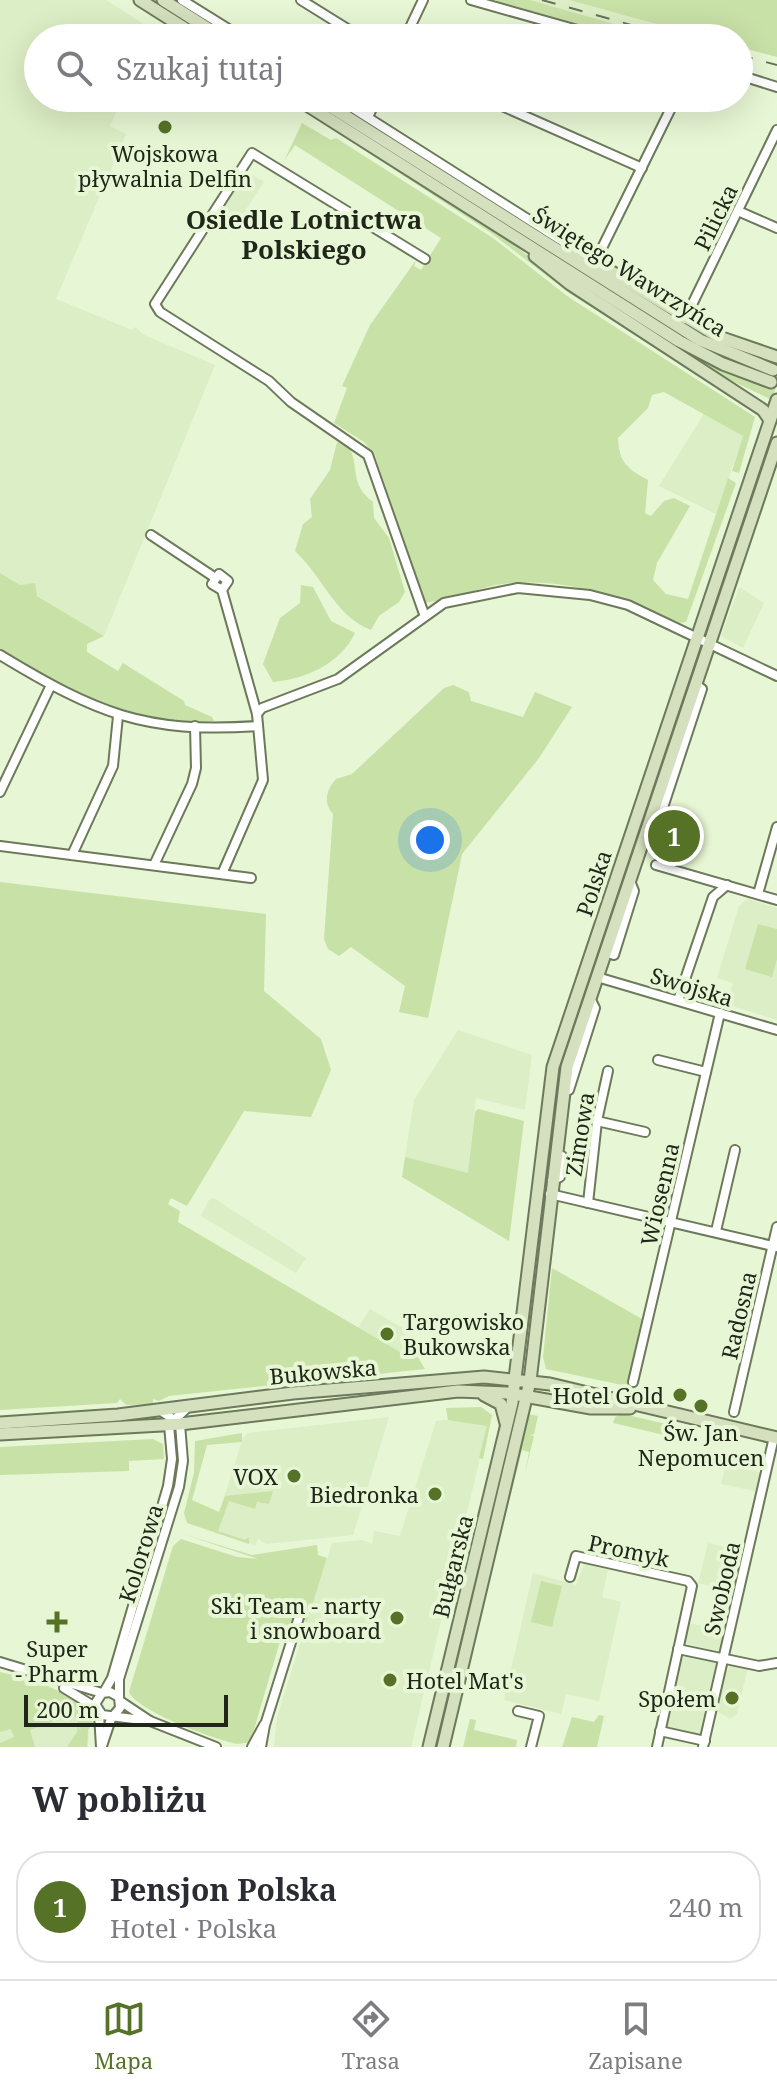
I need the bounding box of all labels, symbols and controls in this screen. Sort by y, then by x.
search box [24,24,753,112]
icon: search [52,46,96,90]
text: Szukaj tutaj [116,48,284,89]
marker: Wojskowa pływalnia Delfin [156,118,174,136]
place label: Wojskowa pływalnia Delfin [78,138,252,193]
street label: Pilicka [686,179,744,255]
street label: Świętego Wawrzyńca [527,199,733,343]
district label: Osiedle Lotnictwa Polskiego [186,201,422,267]
pin: 1 [648,806,700,866]
your location [410,820,450,860]
street label: Polska [568,846,618,920]
street label: Swojska [647,959,737,1013]
street label: Zimowa [558,1090,600,1178]
street label: Wiosenna [633,1139,685,1249]
street label: Radosna [713,1268,763,1362]
place label: Targowisko Bukowska [403,1306,524,1361]
marker: Targowisko Bukowska [378,1325,396,1343]
street label: Bukowska [268,1351,378,1391]
place label: Hotel Gold [553,1380,664,1410]
marker: Hotel Gold [671,1386,689,1404]
marker: Św. Jan Nepomucen [692,1397,710,1415]
place label: Św. Jan Nepomucen [638,1417,764,1472]
place label: VOX [233,1461,278,1491]
marker: VOX [285,1467,303,1485]
place label: Biedronka [310,1479,419,1509]
marker: Biedronka [426,1485,444,1503]
street label: Kolorowa [111,1500,169,1606]
street label: Bułgarska [425,1511,479,1621]
street label: Promyk [586,1527,672,1573]
street label: Swoboda [696,1538,746,1638]
place label: Ski Team - narty i snowboard [211,1590,382,1645]
marker: Ski Team - narty i snowboard [388,1609,406,1627]
marker: Super - Pharm [48,1613,66,1631]
place label: Super - Pharm [15,1633,99,1688]
place label: Hotel Mat's [406,1665,524,1695]
marker: Hotel Mat's [381,1671,399,1689]
place label: Społem [638,1683,716,1713]
marker: Społem [723,1689,741,1707]
scale bar [24,1691,228,1727]
text: 200 m [36,1694,99,1724]
text: W pobliżu [32,1776,207,1822]
text: Pensjon Polska [110,1869,337,1910]
text: 1 [53,1889,67,1925]
text: 240 m [668,1889,743,1925]
text: Hotel · Polska [110,1910,277,1946]
tab: Mapa [94,1997,153,2075]
tab: Trasa [342,1997,400,2075]
tab: Zapisane [588,1997,683,2075]

